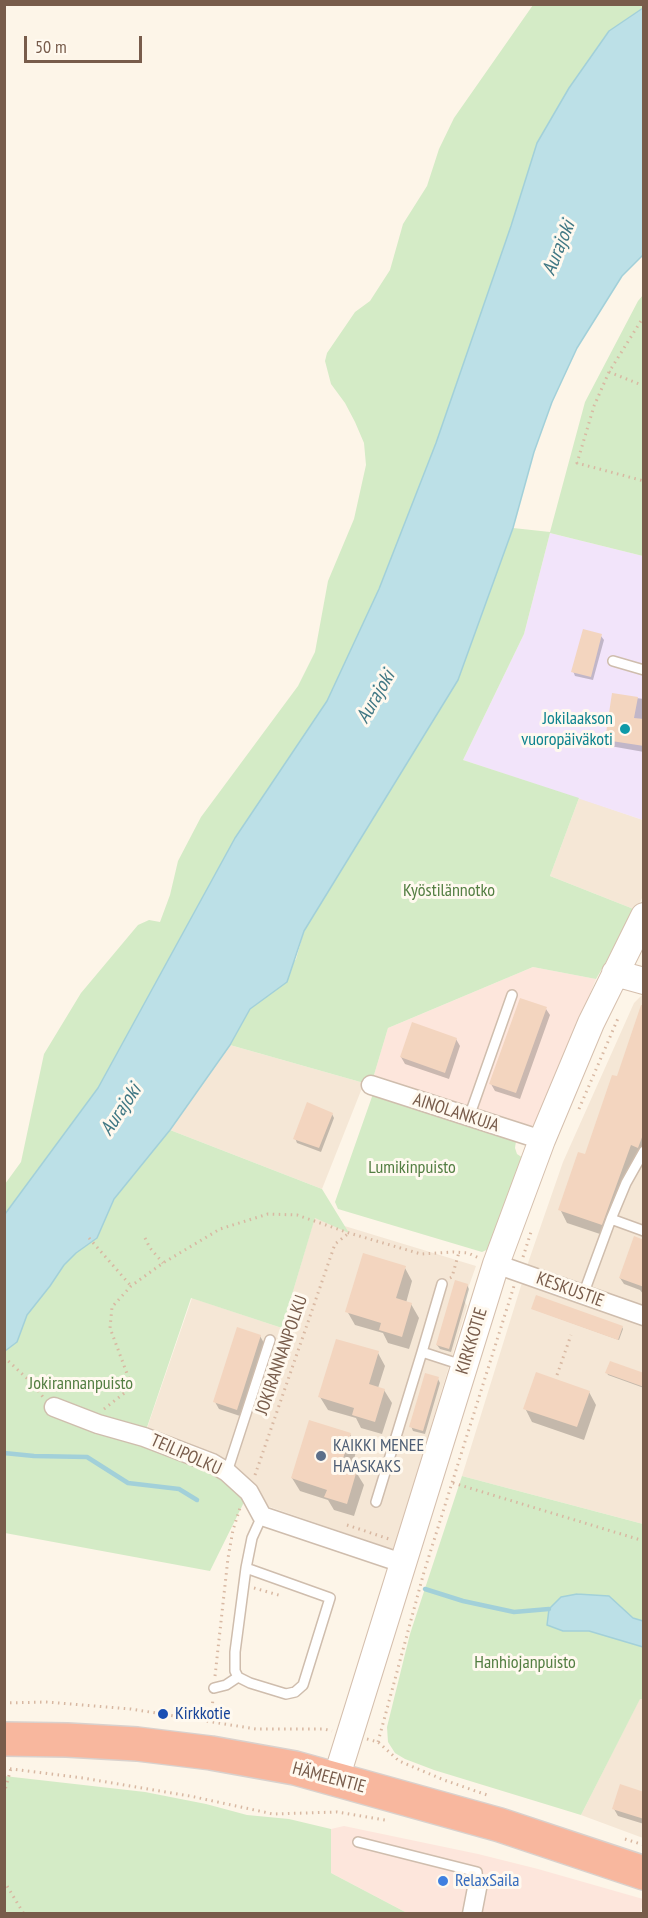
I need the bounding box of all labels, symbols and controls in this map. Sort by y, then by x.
scale bar [27,24,146,62]
text: 50 m [35,35,67,58]
water label: Aurajoki [537,217,581,279]
water label: Aurajoki [351,666,401,728]
place label: Jokilaakson vuoropäiväkoti [521,708,613,750]
marker: Jokilaakson vuoropäiväkoti [618,722,632,736]
park label: Kyöstilännotko [403,880,495,902]
water label: Aurajoki [95,1080,147,1140]
street label: AINOLANKUJA [410,1089,502,1137]
park label: Lumikinpuisto [368,1157,456,1179]
street label: KESKUSTIE [533,1268,607,1312]
street label: JOKIRANNANPOLKU [251,1292,313,1418]
street label: KIRKKOTIE [452,1305,492,1377]
park label: Jokirannanpuisto [29,1373,133,1395]
street label: TEILIPOLKU [147,1430,225,1480]
place label: KAIKKI MENEE HAASKAKS [333,1435,424,1478]
marker: KAIKKI MENEE HAASKAKS [314,1449,328,1463]
park label: Hanhiojanpuisto [474,1652,576,1674]
place label: Kirkkotie [175,1703,231,1725]
marker: Kirkkotie [156,1707,170,1721]
street label: HÄMEENTIE [290,1758,368,1798]
place label: RelaxSaila [455,1870,519,1892]
marker: RelaxSaila [436,1874,450,1888]

